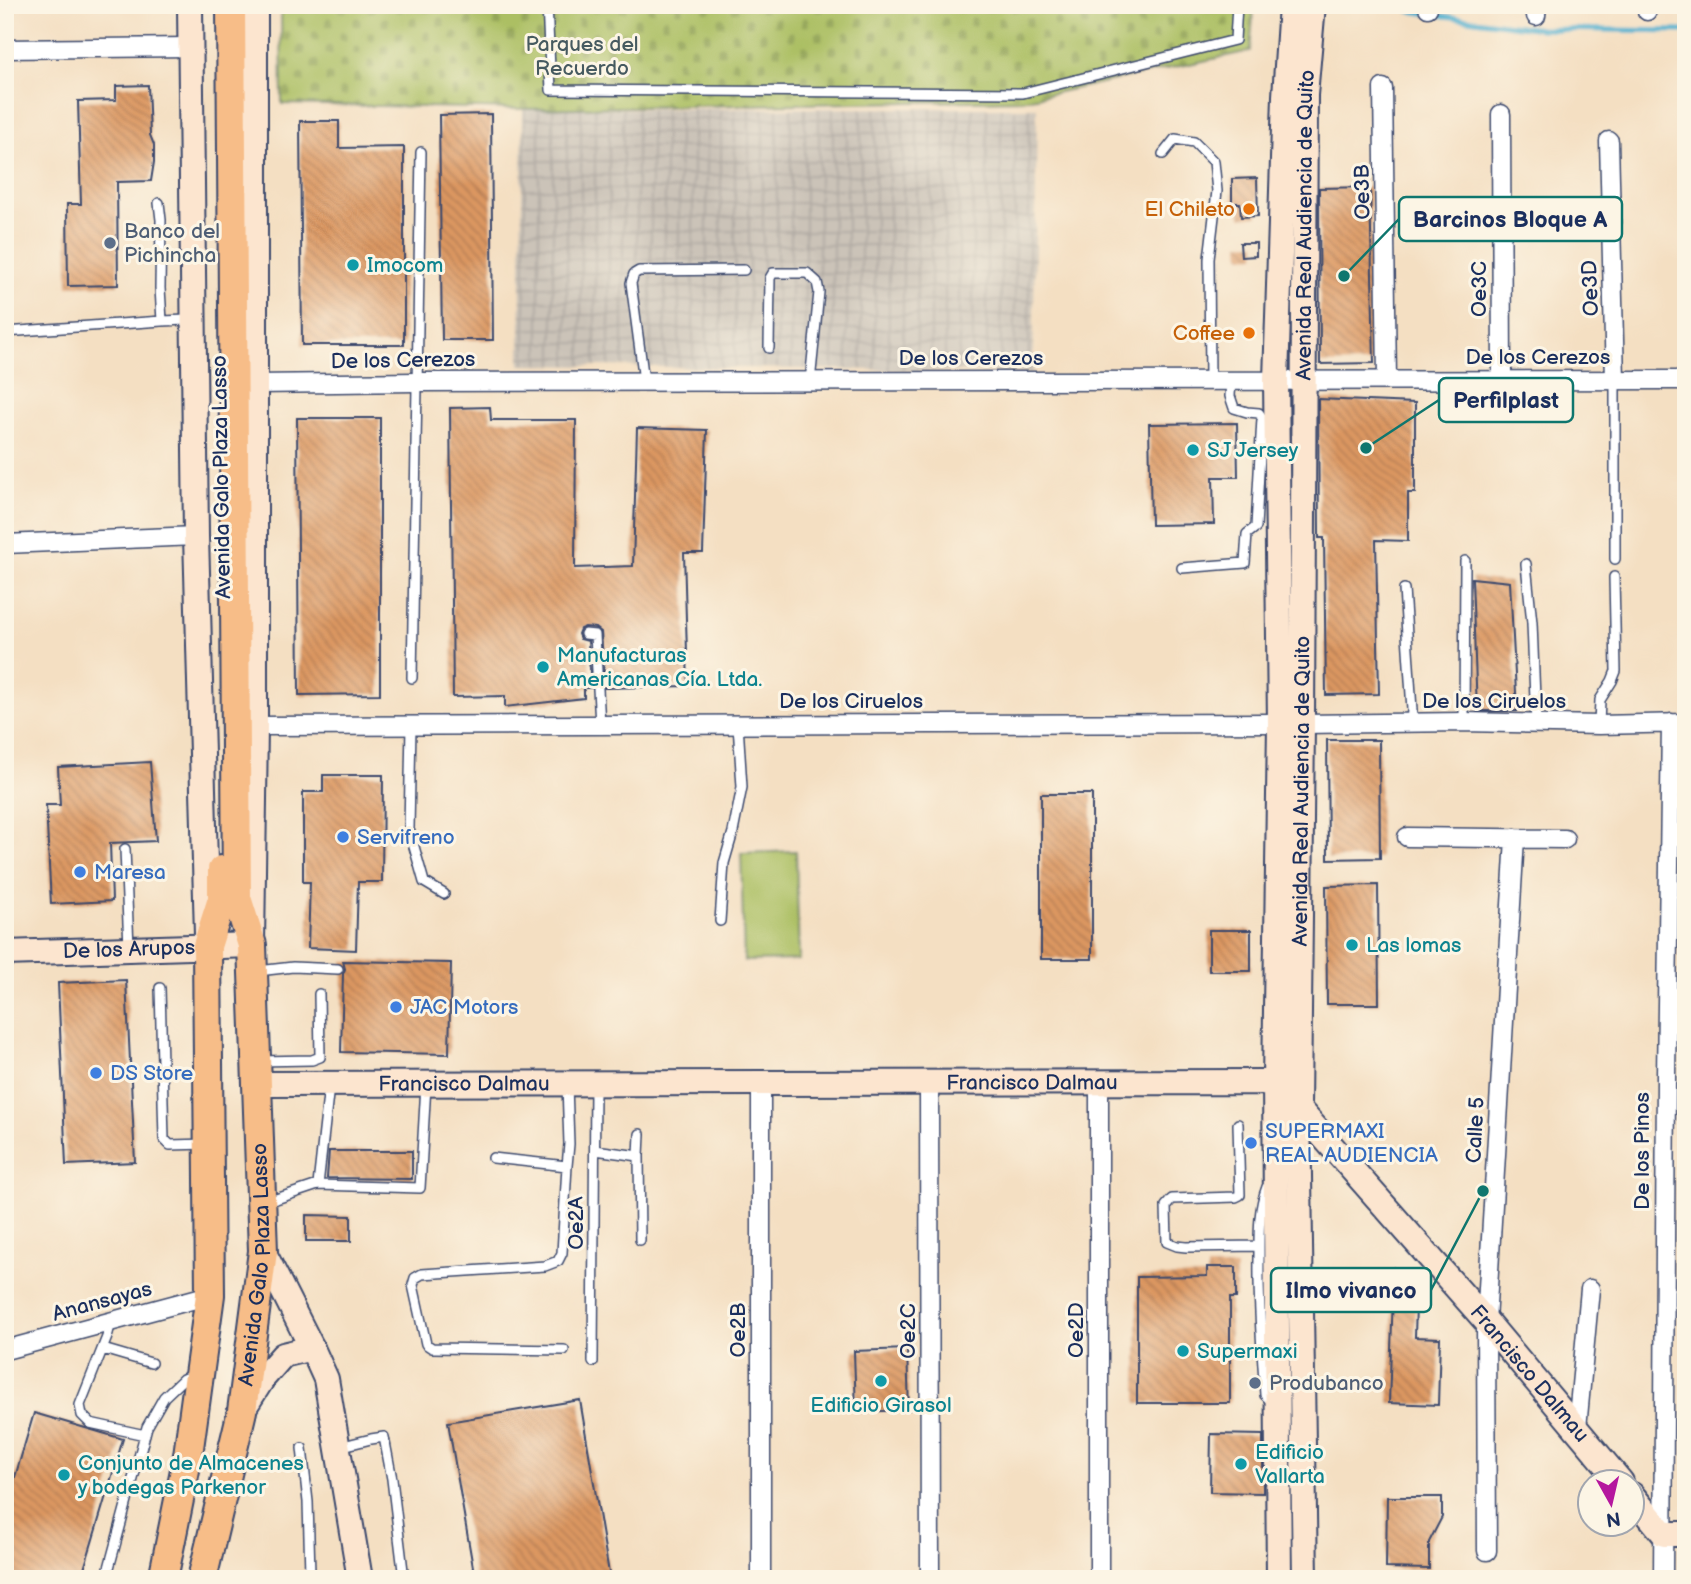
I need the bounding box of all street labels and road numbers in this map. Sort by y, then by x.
street label: Avenida Real Audiencia de Quito [1292,69,1320,381]
street label: Oe3B [1350,164,1375,220]
street label: Oe3D [1577,259,1604,317]
street label: Oe3C [1467,261,1492,317]
street label: De los Cerezos [1466,345,1610,370]
street label: De los Cerezos [899,346,1043,371]
street label: De los Cerezos [330,347,476,374]
street label: Avenida Galo Plaza Lasso [207,355,236,599]
street label: Avenida Real Audiencia de Quito [1288,636,1315,947]
street label: De los Ciruelos [779,689,923,714]
street label: De los Ciruelos [1422,689,1566,714]
street label: De los Arupos [62,935,196,964]
street label: Francisco Dalmau [946,1070,1118,1096]
street label: Francisco Dalmau [378,1071,550,1097]
street label: De los Pinos [1630,1092,1655,1210]
street label: Calle 5 [1461,1096,1490,1164]
street label: Avenida Galo Plaza Lasso [233,1143,276,1388]
street label: Oe2A [564,1196,589,1250]
street label: Anansayas [50,1276,155,1327]
street label: Francisco Dalmau [1465,1300,1594,1447]
street label: Oe2D [1064,1302,1089,1358]
street label: Oe2B [726,1303,751,1357]
street label: Oe2C [896,1303,921,1359]

